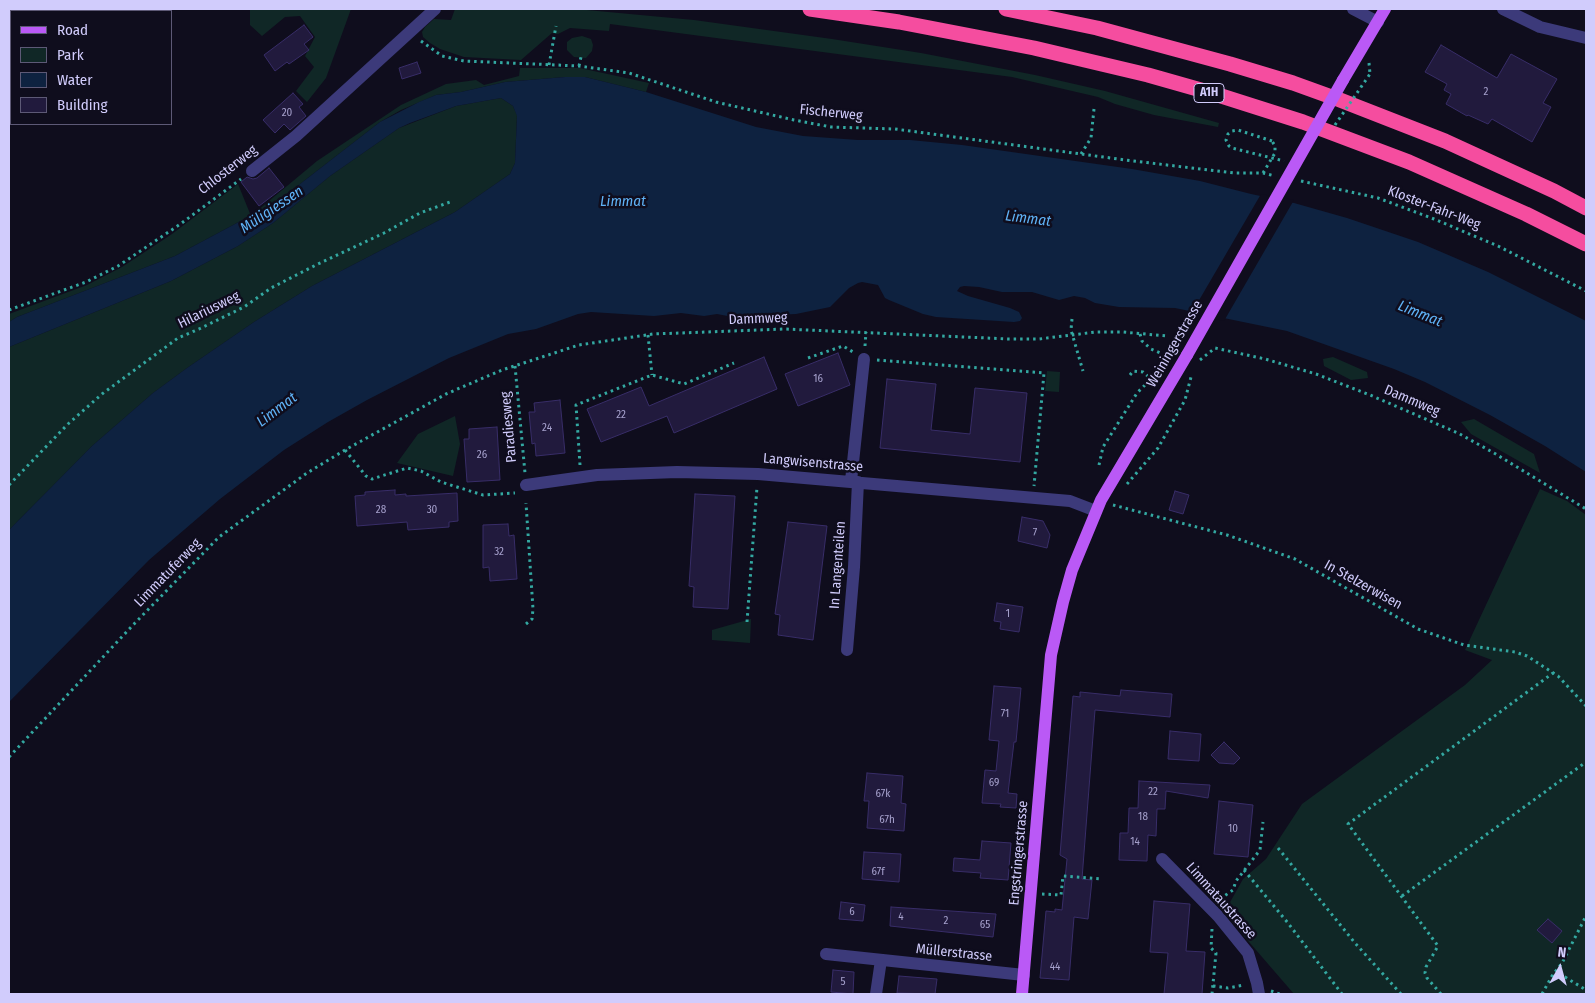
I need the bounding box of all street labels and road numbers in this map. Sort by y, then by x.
road number: A1H [1194,84,1224,102]
street label: Fischerweg [799,101,863,125]
street label: Chlosterweg [195,142,261,198]
street label: Kloster-Fahr-Weg [1385,183,1483,233]
street label: Hilariusweg [175,288,243,332]
street label: Weiningerstrasse [1143,298,1207,390]
street label: Dammweg [728,310,788,328]
street label: Dammweg [1382,382,1442,420]
street label: Paradiesweg [498,391,520,463]
street label: Langwisenstrasse [762,450,864,476]
street label: In Langenteilen [827,520,849,610]
street label: Limmatuferweg [131,535,205,611]
street label: In Stelzerwisen [1321,557,1405,613]
street label: Engstringerstrasse [1006,800,1032,906]
street label: Limmataustrasse [1182,859,1260,943]
street label: Müllerstrasse [915,941,993,965]

